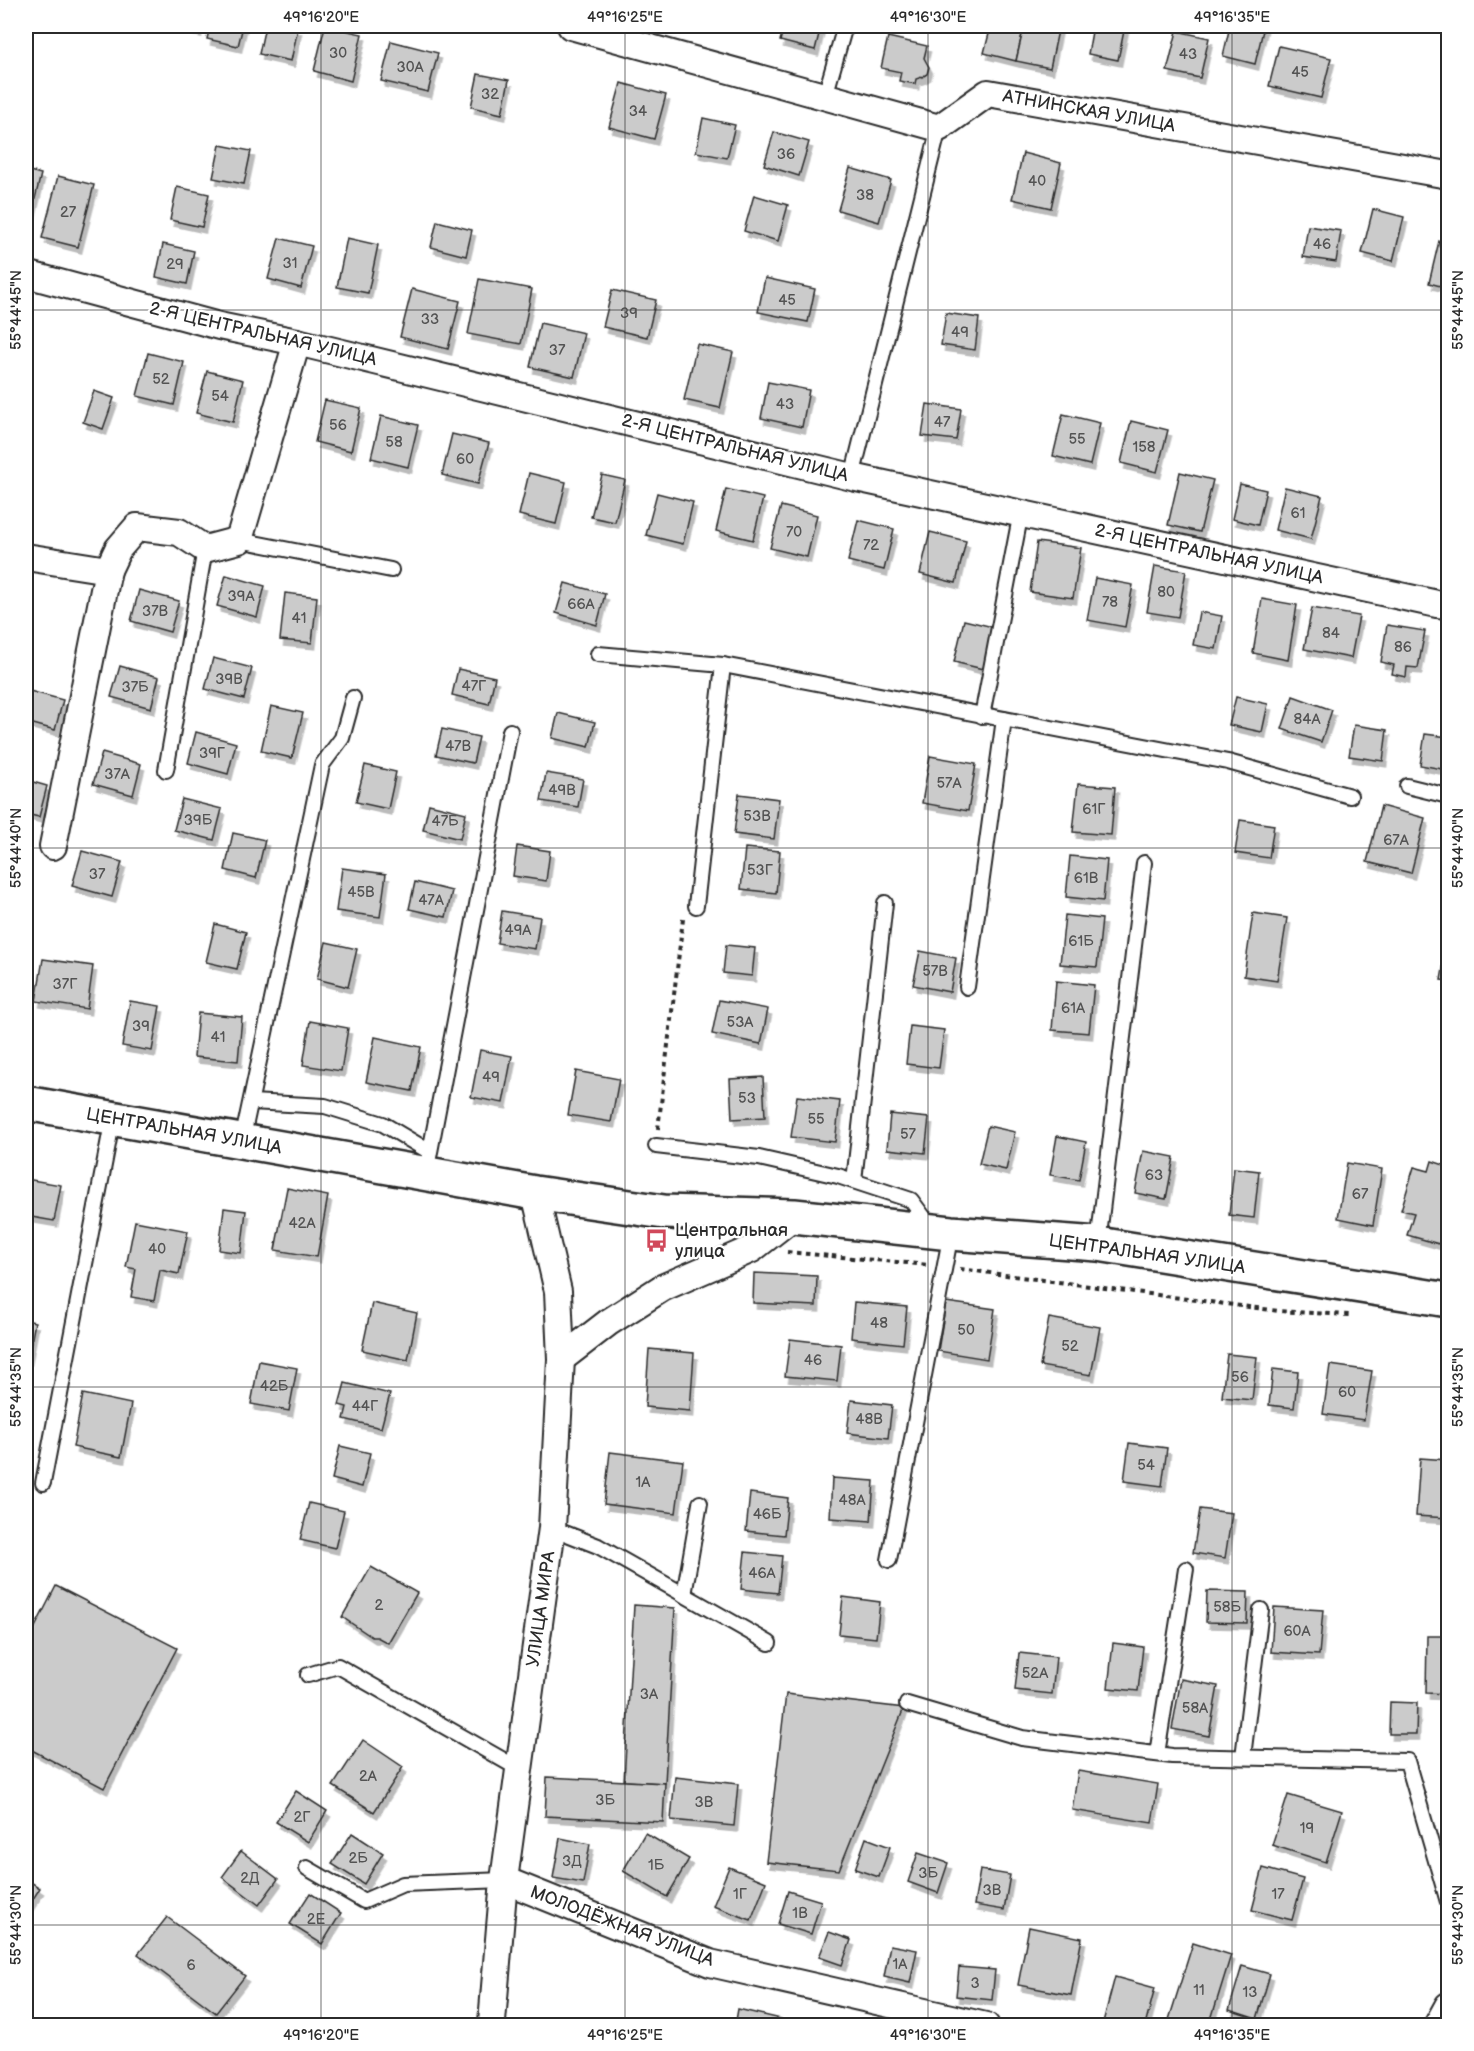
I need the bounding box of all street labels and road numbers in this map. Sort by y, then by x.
street label: АТНИНСКАЯ УЛИЦА [1000,85,1177,137]
street label: 2-Я ЦЕНТРАЛЬНАЯ УЛИЦА [147,298,379,370]
street label: 2-Я ЦЕНТРАЛЬНАЯ УЛИЦА [620,410,850,486]
street label: 2-Я ЦЕНТРАЛЬНАЯ УЛИЦА [1093,520,1325,588]
street label: ЦЕНТРАЛЬНАЯ УЛИЦА [85,1103,283,1159]
street label: ЦЕНТРАЛЬНАЯ УЛИЦА [1048,1230,1247,1278]
street label: УЛИЦА МИРА [522,1550,560,1668]
street label: МОЛОДЁЖНАЯ УЛИЦА [527,1880,717,1971]

